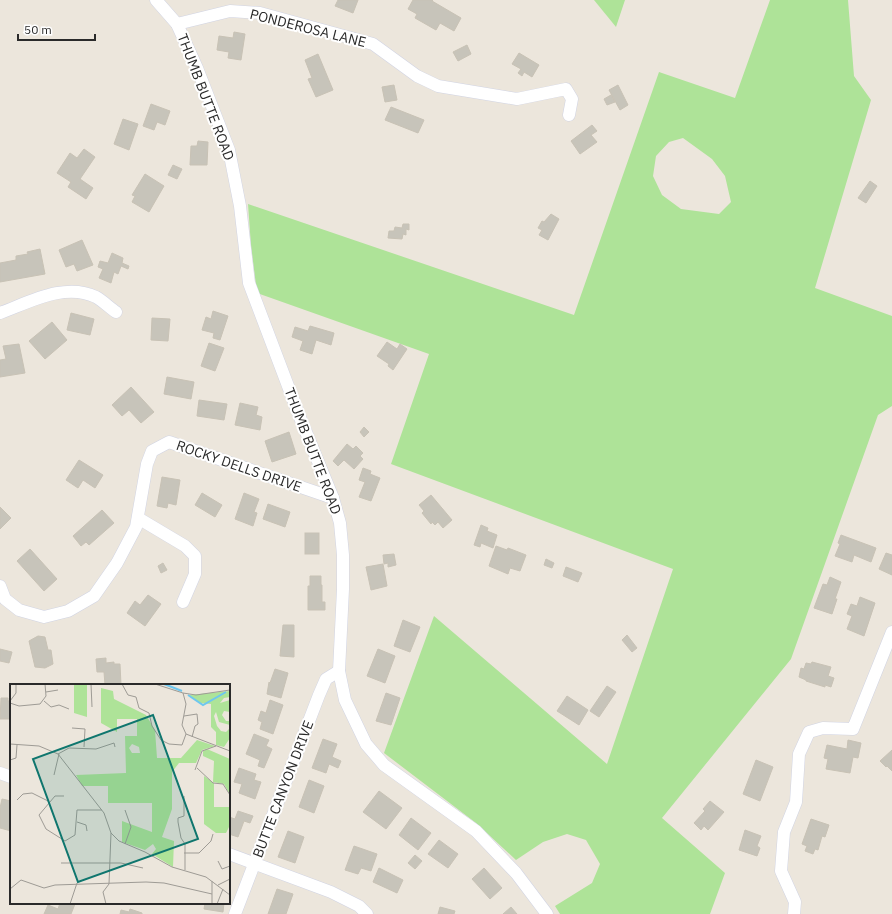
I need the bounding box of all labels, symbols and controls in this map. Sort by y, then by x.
street label: PONDEROSA LANE [248,5,368,51]
scale bar [18,16,95,42]
text: 50 m [24,22,52,37]
street label: THUMB BUTTE ROAD [173,31,239,163]
street label: THUMB BUTTE ROAD [280,385,346,517]
street label: ROCKY DELLS DRIVE [174,436,304,496]
inset map [10,684,230,904]
street label: BUTTE CANYON DRIVE [248,718,318,860]

